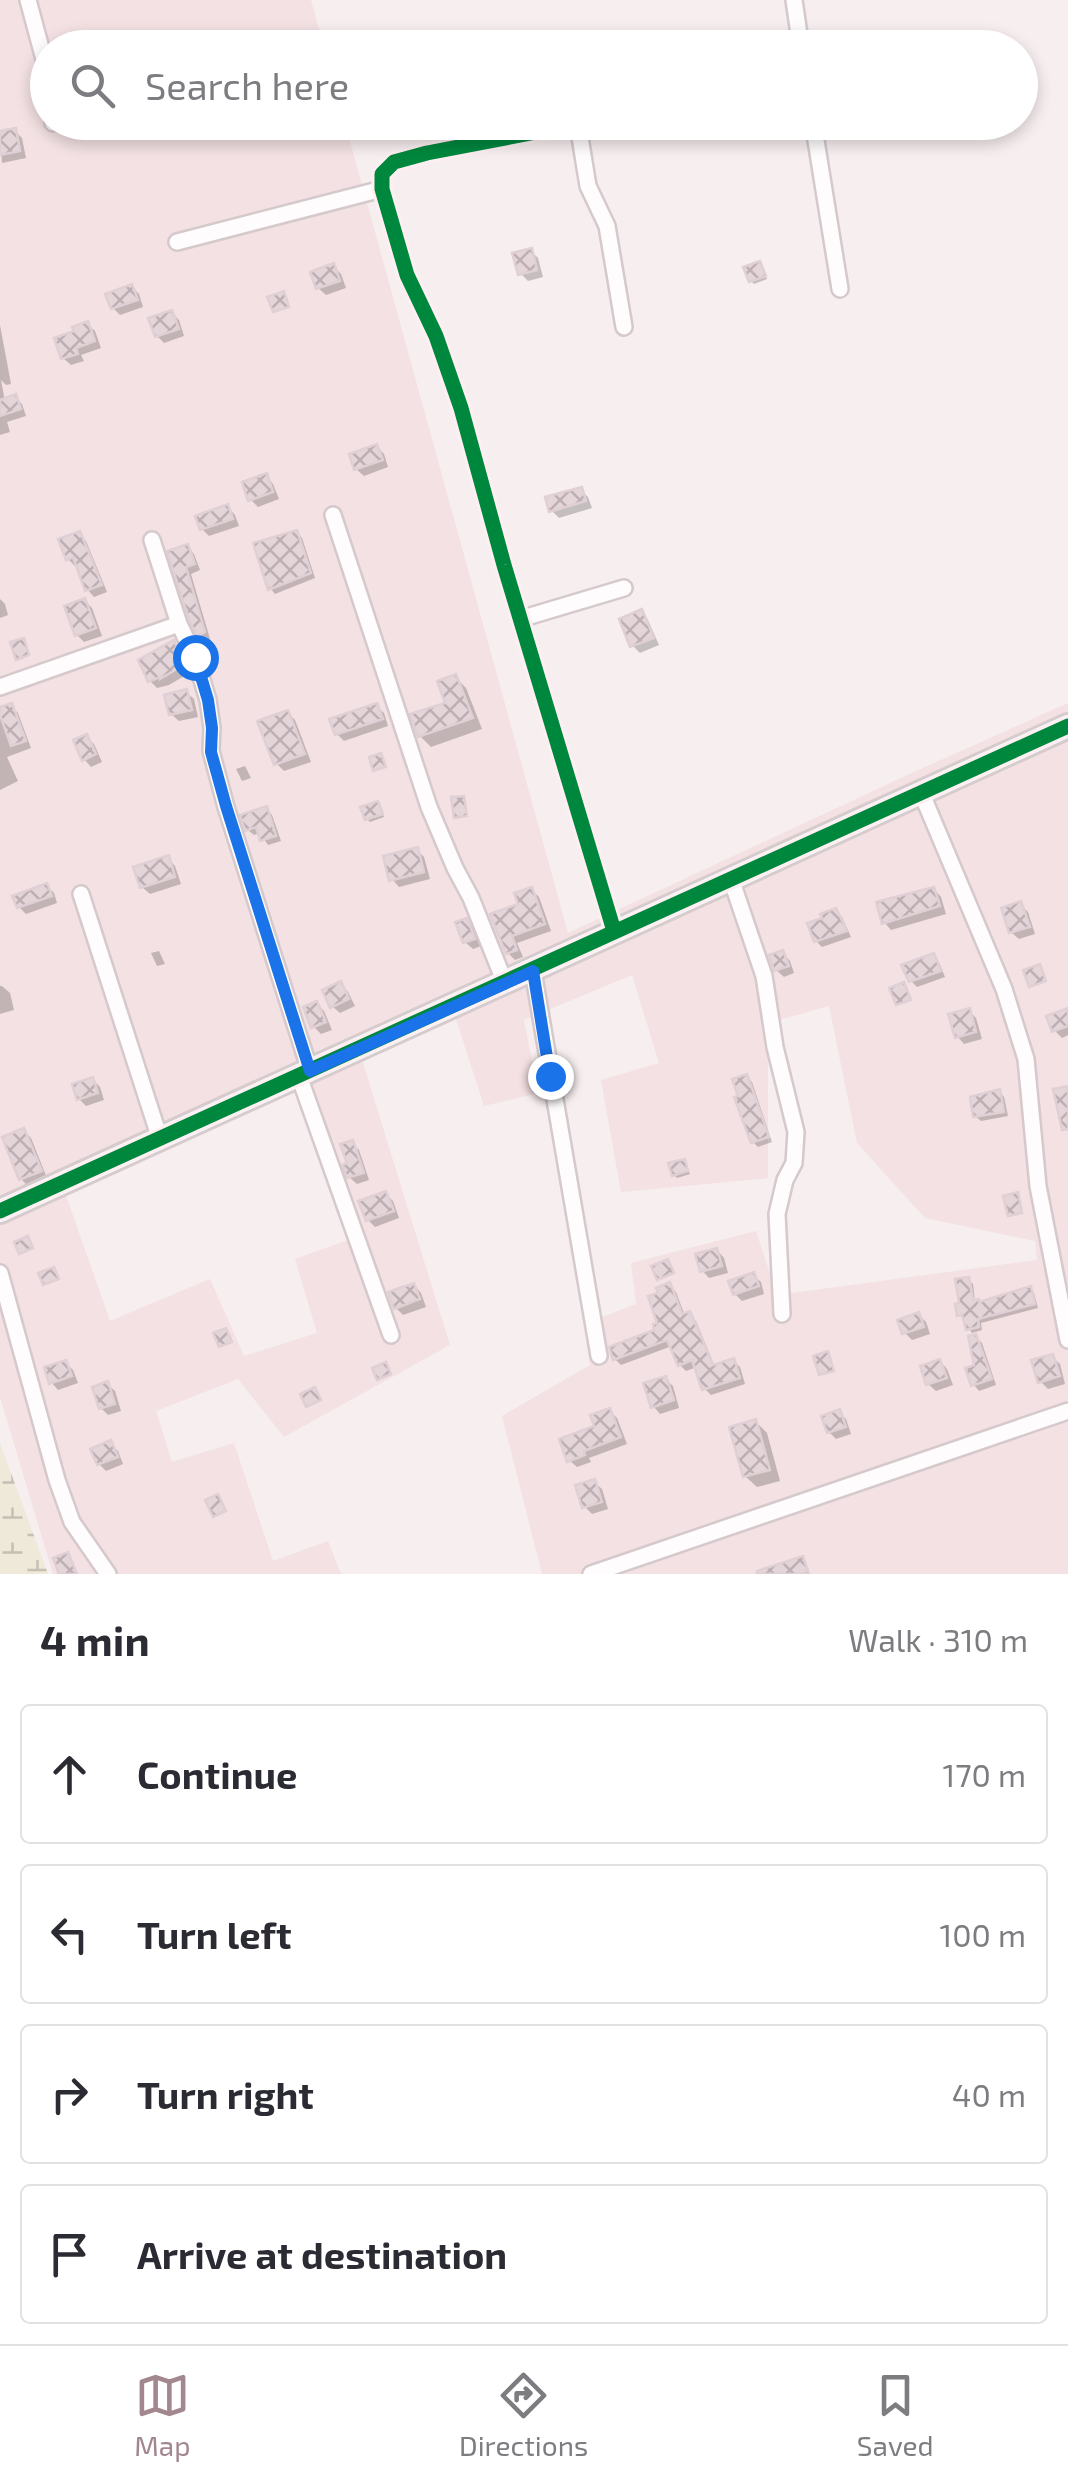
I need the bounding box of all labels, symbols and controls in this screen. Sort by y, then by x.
search box [30,30,1038,140]
icon: search [65,58,120,113]
text: Search here [145,62,349,108]
route start [173,635,219,681]
route end [528,1054,574,1100]
text: 4 min [40,1614,150,1664]
text: Walk · 310 m [848,1620,1028,1658]
icon: ahead [42,1747,97,1802]
text: Continue [137,1751,297,1797]
text: 170 m [942,1755,1026,1793]
icon: left [42,1907,97,1962]
text: Turn left [137,1911,292,1957]
text: 100 m [940,1915,1026,1953]
icon: right [42,2067,97,2122]
text: Turn right [137,2071,314,2117]
text: 40 m [952,2075,1026,2113]
icon: arrive [42,2227,97,2282]
text: Arrive at destination [137,2231,507,2277]
tab: Map [134,2368,190,2462]
tab: Directions [459,2368,588,2462]
tab: Saved [857,2368,934,2462]

